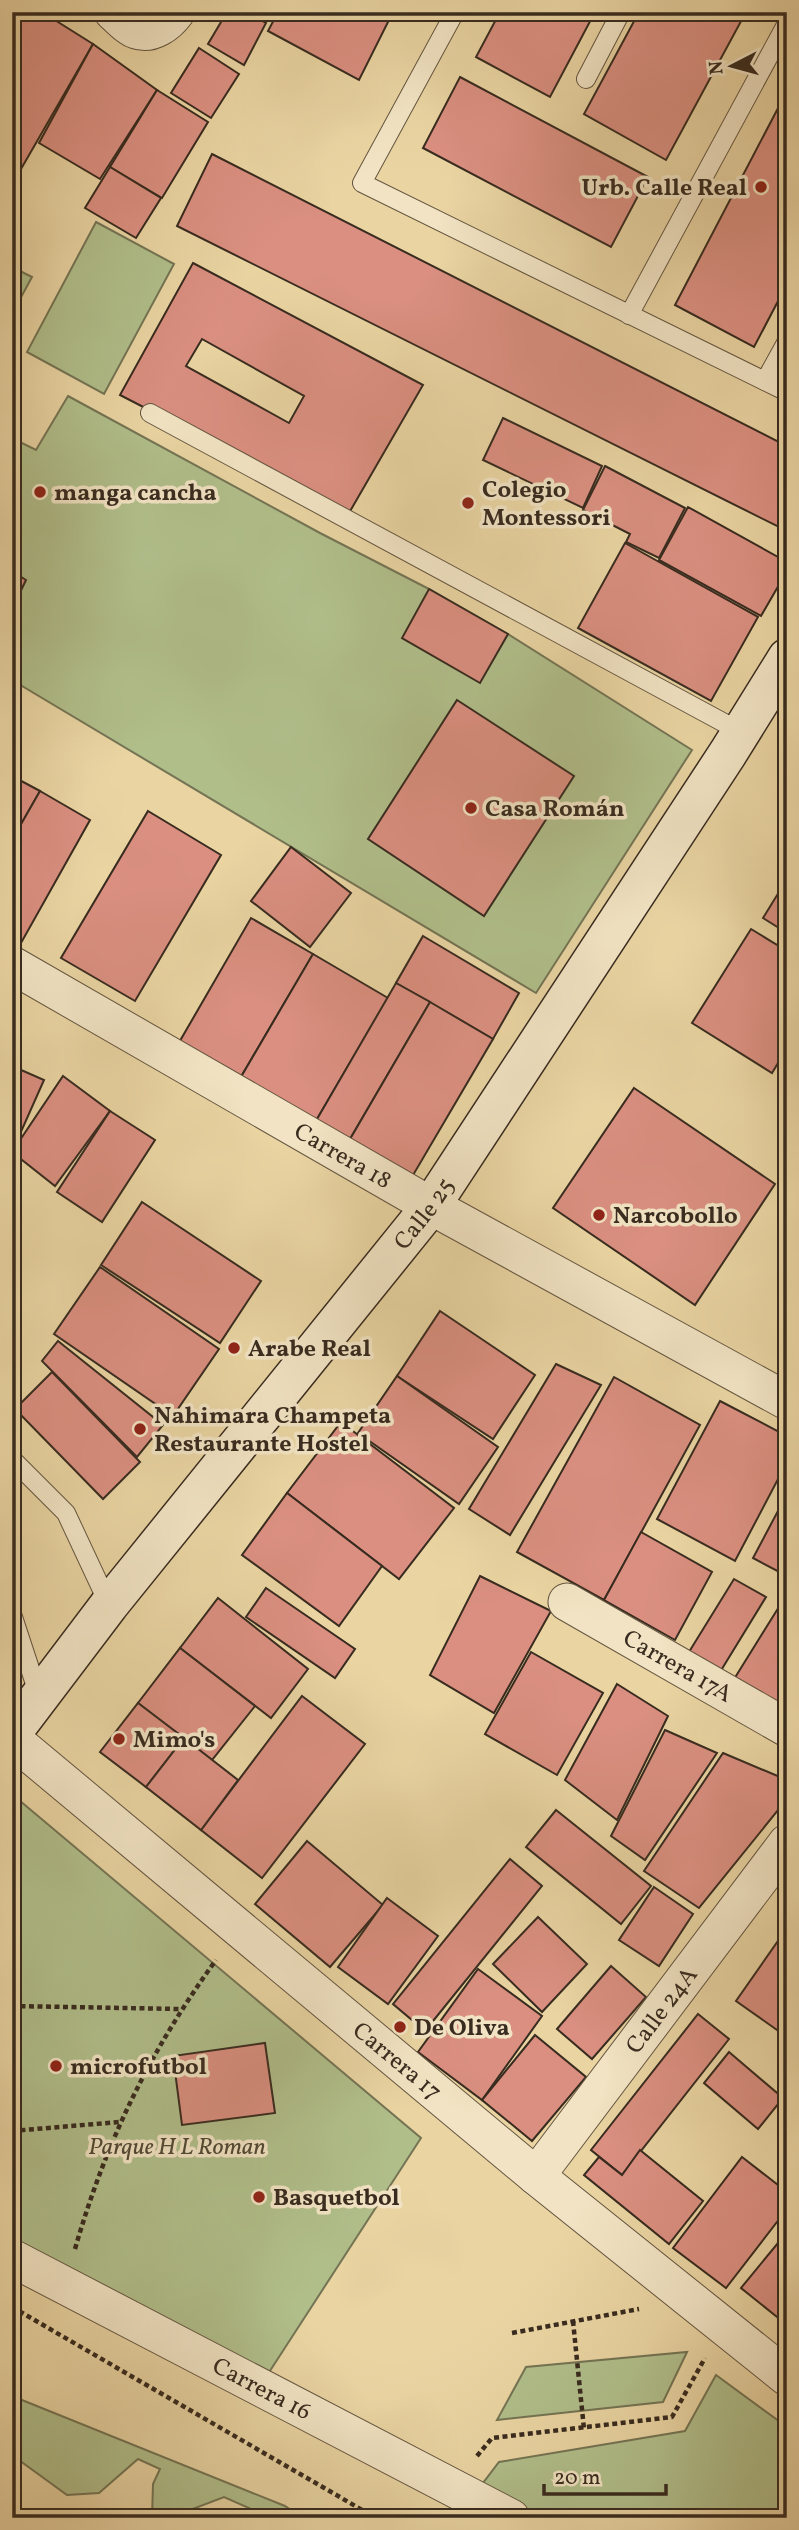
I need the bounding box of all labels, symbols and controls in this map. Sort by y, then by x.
north arrow [698,32,768,102]
text: N [703,59,731,76]
place label: Urb. Calle Real [582,172,747,206]
marker: Urb. Calle Real [753,179,769,195]
place label: Colegio Montessori [482,474,611,536]
place label: manga cancha [54,477,217,511]
marker: manga cancha [32,484,48,500]
marker: Colegio Montessori [460,495,476,511]
place label: Casa Román [485,793,625,827]
marker: Casa Román [463,800,479,816]
street label: Carrera 18 [287,1116,397,1199]
street label: Calle 25 [387,1172,464,1258]
place label: Narcobollo [613,1200,738,1234]
marker: Narcobollo [591,1207,607,1223]
place label: Arabe Real [248,1333,371,1367]
marker: Arabe Real [226,1340,242,1356]
place label: Nahimara Champeta Restaurante Hostel [154,1400,391,1462]
marker: Nahimara Champeta Restaurante Hostel [132,1421,148,1437]
street label: Carrera 17A [616,1622,738,1712]
place label: Mimo's [133,1724,215,1758]
marker: Mimo's [111,1731,127,1747]
street label: Calle 24A [619,1960,707,2062]
place label: De Oliva [414,2012,510,2046]
street label: Carrera 17 [344,2015,448,2109]
marker: De Oliva [392,2019,408,2035]
place label: microfutbol [70,2051,207,2085]
marker: microfutbol [48,2058,64,2074]
park label: Parque H L Roman [88,2131,266,2165]
place label: Basquetbol [273,2182,400,2216]
marker: Basquetbol [251,2189,267,2205]
street label: Carrera 16 [206,2350,317,2430]
scale bar [544,2453,666,2497]
text: 20 m [554,2464,600,2493]

